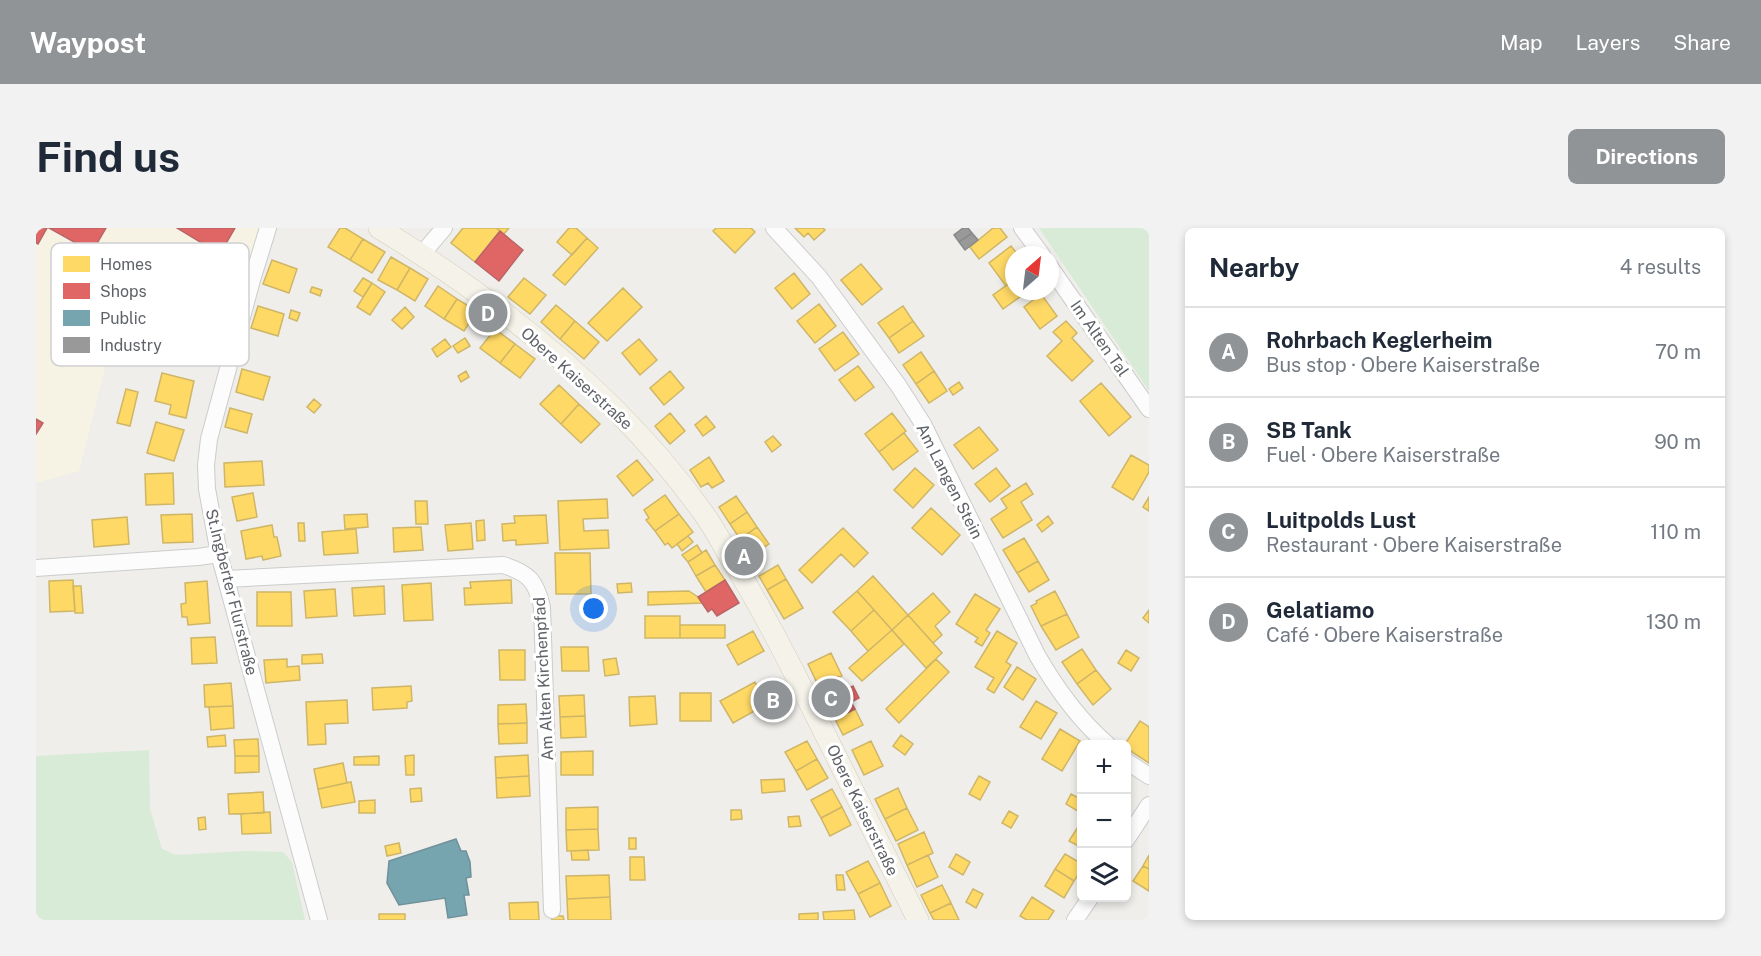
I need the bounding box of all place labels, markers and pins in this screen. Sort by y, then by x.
pin: D [468,290,508,335]
pin: A [724,534,764,578]
pin: C [812,676,850,720]
pin: B [754,678,792,722]

